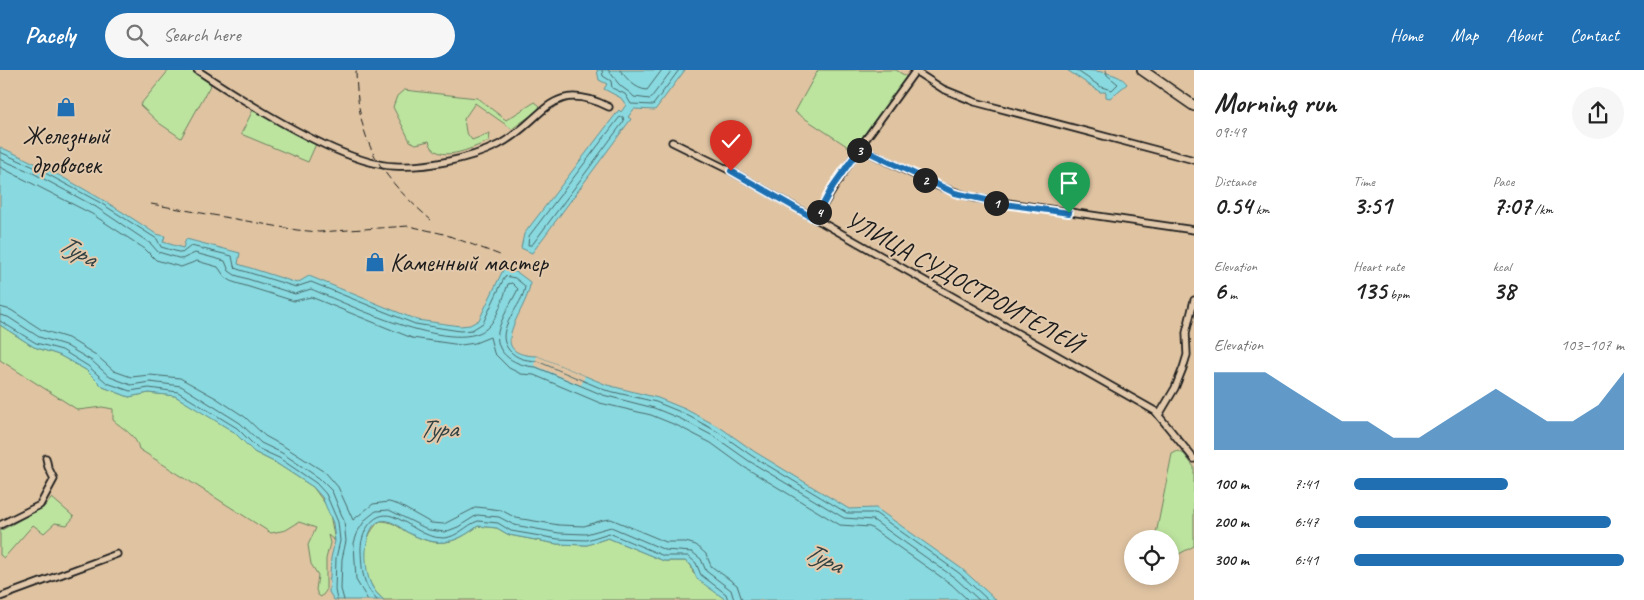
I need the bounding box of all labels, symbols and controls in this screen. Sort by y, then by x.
search box [105,13,455,58]
text: Pacely [25,20,75,50]
icon: search [123,21,151,49]
text: Search here [163,23,241,47]
text: Home [1390,24,1423,46]
text: Map [1451,24,1478,46]
text: About [1506,24,1542,46]
text: Contact [1570,24,1619,46]
text: Morning run [1214,85,1336,120]
button: share [1572,87,1624,139]
shop icon: Железный дровосек [55,96,77,118]
place label: Железный дровосек [22,120,111,181]
pin [710,120,752,171]
text: 09:49 [1214,122,1246,142]
icon: check [717,127,745,155]
pin: 3 [846,138,872,162]
text: 3 [856,142,863,159]
pin [1048,162,1090,213]
pin: 2 [912,168,938,192]
icon: arrive [1055,169,1083,197]
text: 2 [922,172,929,189]
text: Distance [1214,173,1256,190]
text: Time [1353,173,1375,190]
text: Pace [1493,173,1514,190]
pin: 1 [984,190,1008,216]
text: 0.54 [1214,190,1252,222]
text: 3:51 [1353,190,1392,222]
text: 7:07 [1493,190,1531,222]
text: 1 [993,195,1000,212]
pin: 4 [806,200,832,224]
text: km [1252,201,1269,218]
text: /km [1531,201,1553,218]
text: 4 [816,204,823,221]
street label: УЛИЦА СУДОСТРОИТЕЛЕЙ [840,204,1091,362]
water label: Тура [53,227,105,275]
place label: Каменный мастер [390,247,549,279]
shop icon: Каменный мастер [364,251,386,273]
text: Elevation [1214,258,1257,275]
text: Heart rate [1353,258,1404,275]
text: kcal [1493,258,1511,275]
text: 6 [1214,275,1226,307]
text: 135 [1353,275,1387,307]
text: 38 [1493,275,1515,307]
text: m [1226,286,1237,303]
text: bpm [1387,286,1409,303]
text: Elevation [1214,335,1263,355]
text: 103–107 m [1561,335,1624,355]
water label: Тура [419,412,460,445]
text: 100 m [1214,474,1249,494]
text: 7:41 [1294,474,1319,494]
text: 200 m [1214,512,1249,532]
text: 6:47 [1294,512,1319,532]
map controls [1124,530,1179,585]
button: locate [1124,530,1179,585]
water label: Тура [799,534,851,582]
text: 300 m [1214,550,1249,570]
text: 6:41 [1294,550,1319,570]

